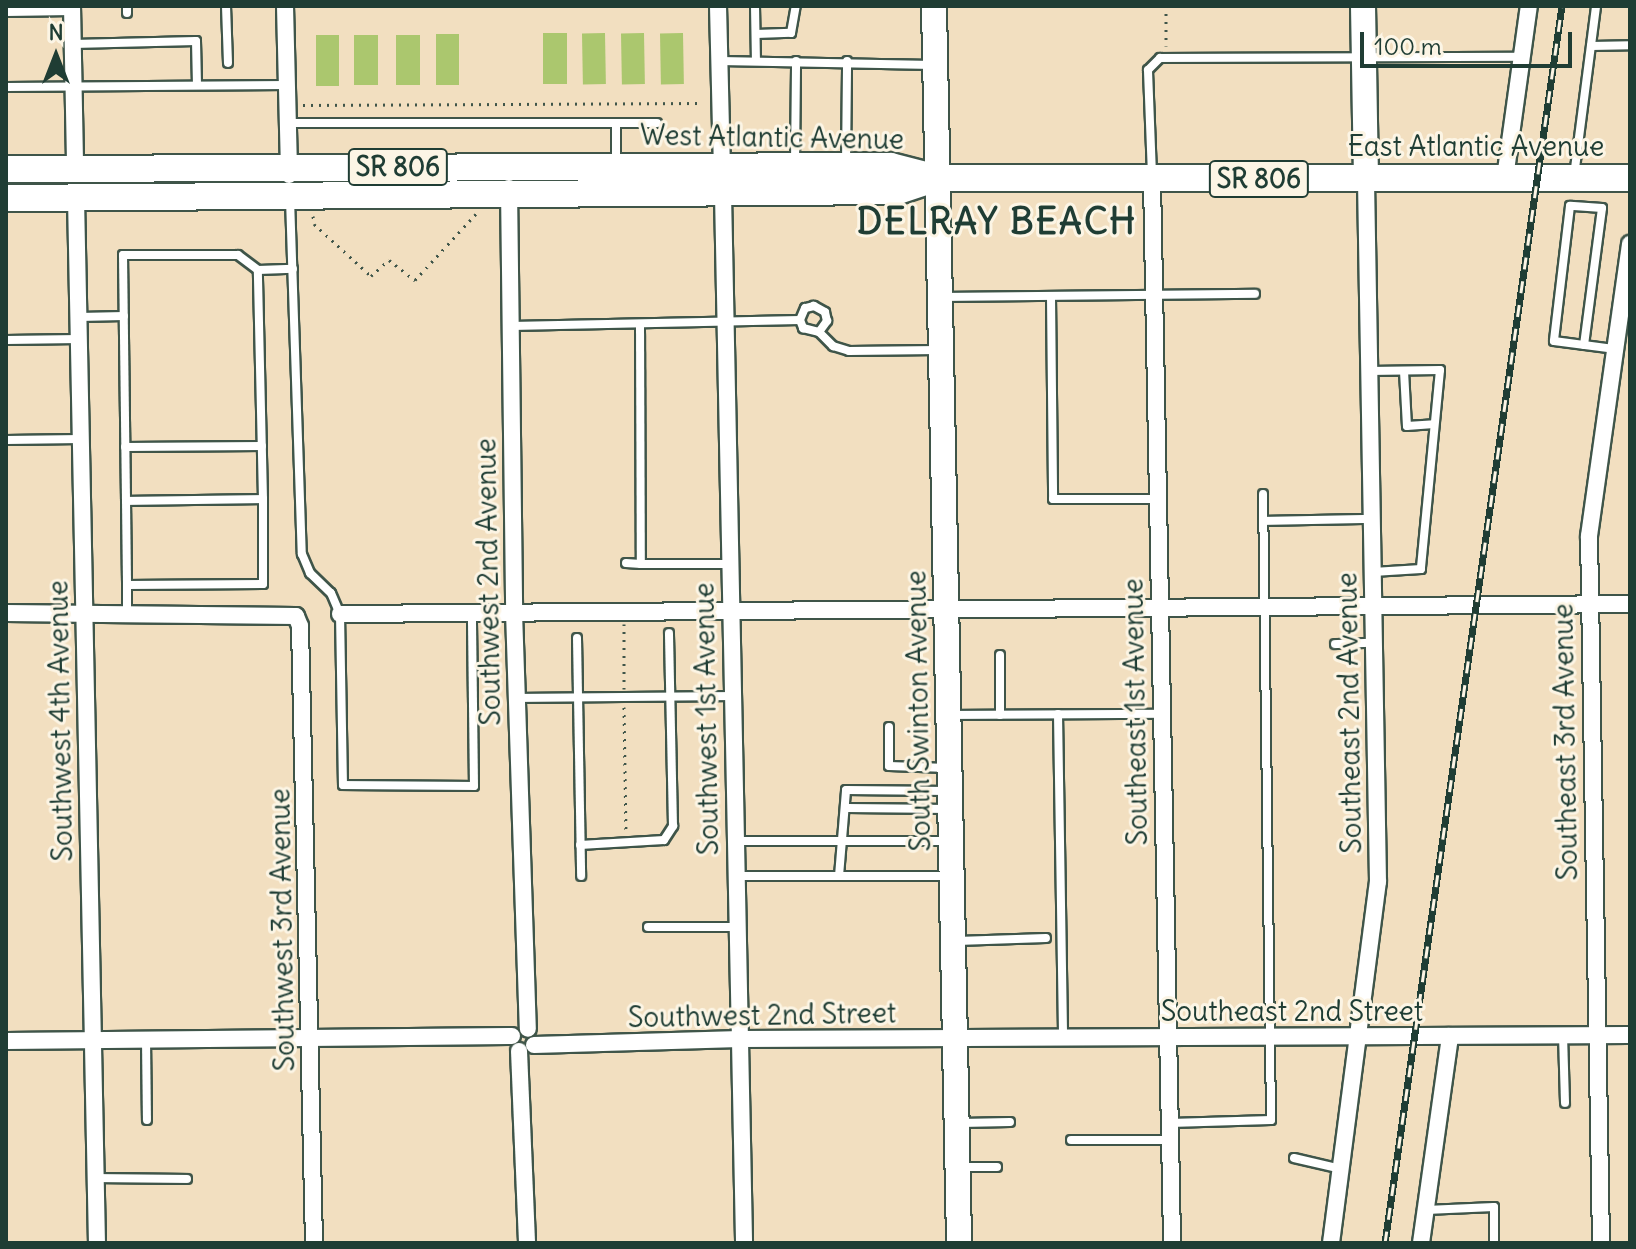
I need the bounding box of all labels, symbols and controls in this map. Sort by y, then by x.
north arrow [16,16,96,96]
scale bar [1364,16,1576,66]
text: N [48,18,64,46]
text: 100 m [1374,31,1442,61]
street label: West Atlantic Avenue [640,118,904,156]
street label: East Atlantic Avenue [1348,129,1604,163]
road number: SR 806 [346,145,450,189]
road number: SR 806 [1207,157,1311,201]
district label: DELRAY BEACH [857,200,1137,244]
street label: Southwest 2nd Avenue [469,438,507,726]
street label: South Swinton Avenue [899,570,937,852]
street label: Southeast 2nd Avenue [1330,572,1368,854]
street label: Southeast 1st Avenue [1116,578,1154,846]
street label: Southwest 4th Avenue [41,580,79,862]
street label: Southwest 1st Avenue [687,582,725,856]
street label: Southeast 3rd Avenue [1546,603,1584,881]
street label: Southwest 3rd Avenue [263,788,301,1072]
street label: Southeast 2nd Street [1161,994,1423,1028]
street label: Southwest 2nd Street [628,996,896,1034]

